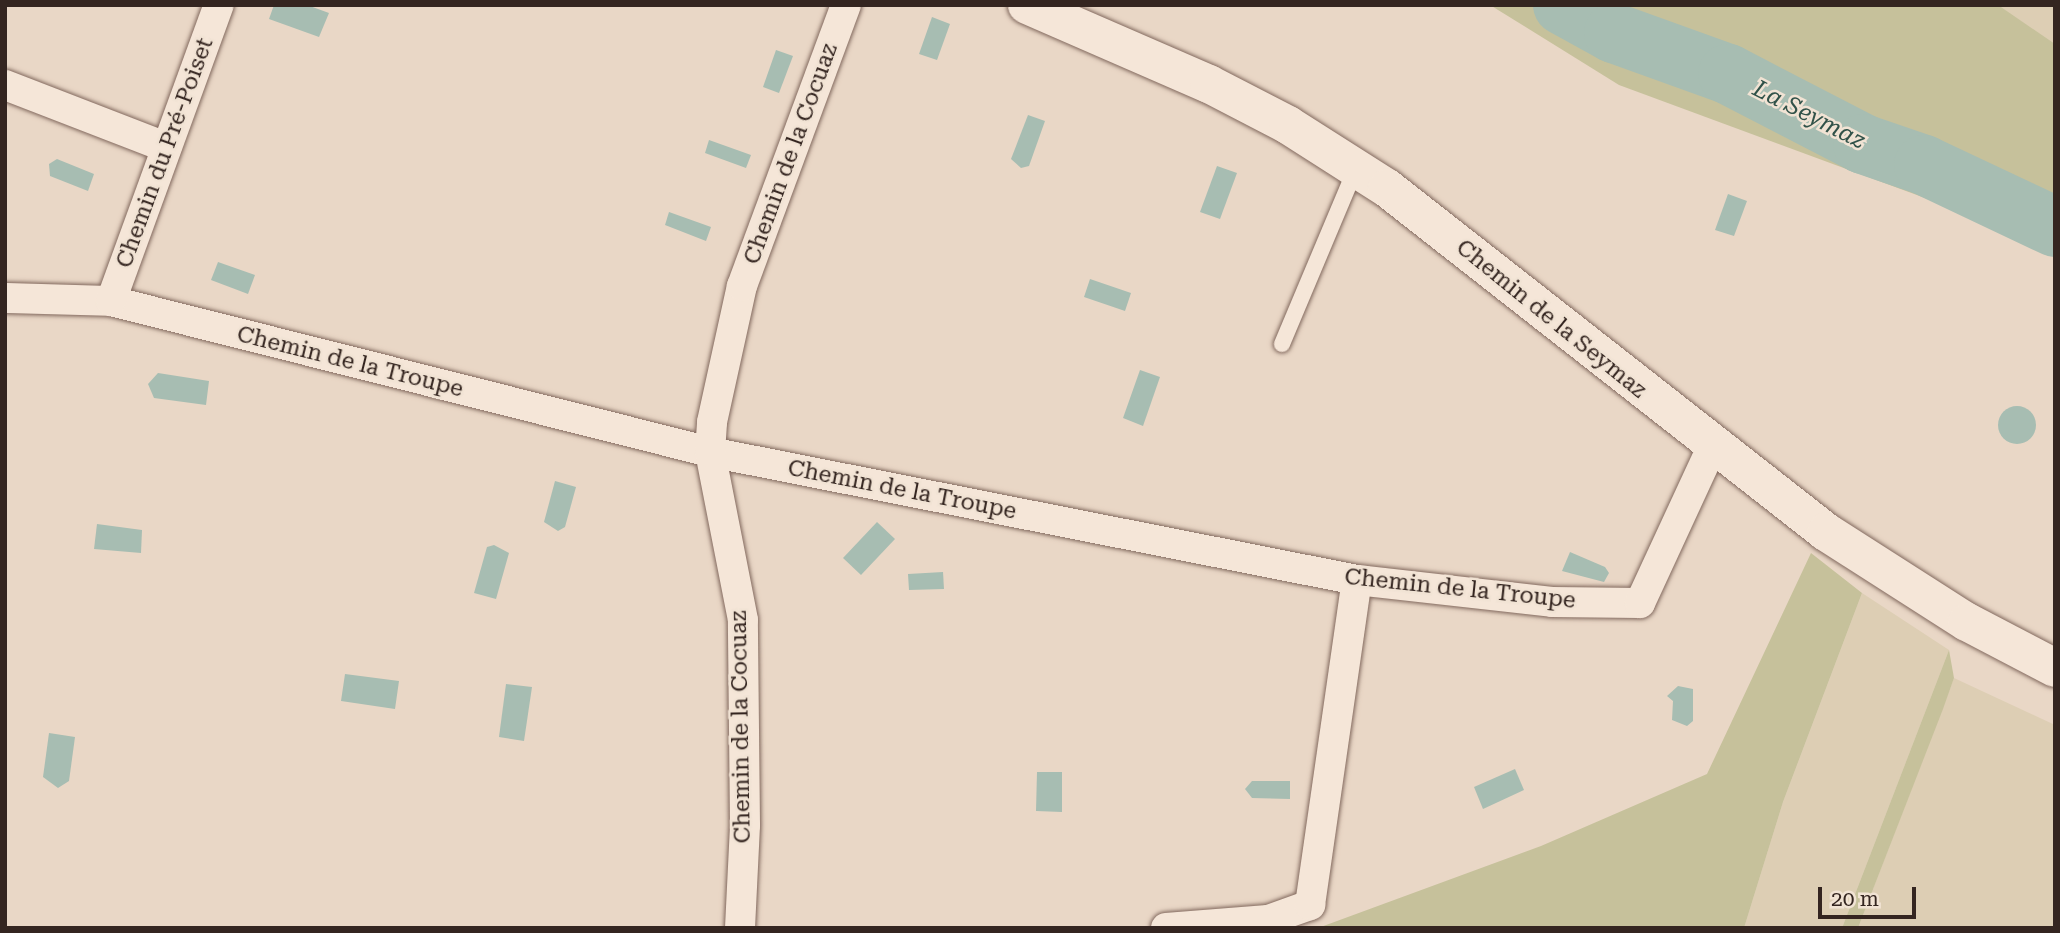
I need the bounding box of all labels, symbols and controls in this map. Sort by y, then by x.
street label: Chemin du Pré-Poiset [111,34,219,272]
street label: Chemin de la Cocuaz [738,40,844,268]
water label: La Seymaz [1748,74,1870,156]
street label: Chemin de la Seymaz [1450,234,1652,404]
street label: Chemin de la Troupe [234,321,466,403]
street label: Chemin de la Troupe [785,454,1019,526]
street label: Chemin de la Troupe [1343,563,1577,615]
street label: Chemin de la Cocuaz [725,610,757,844]
scale bar [1822,874,1920,918]
text: 20 m [1831,887,1879,911]

